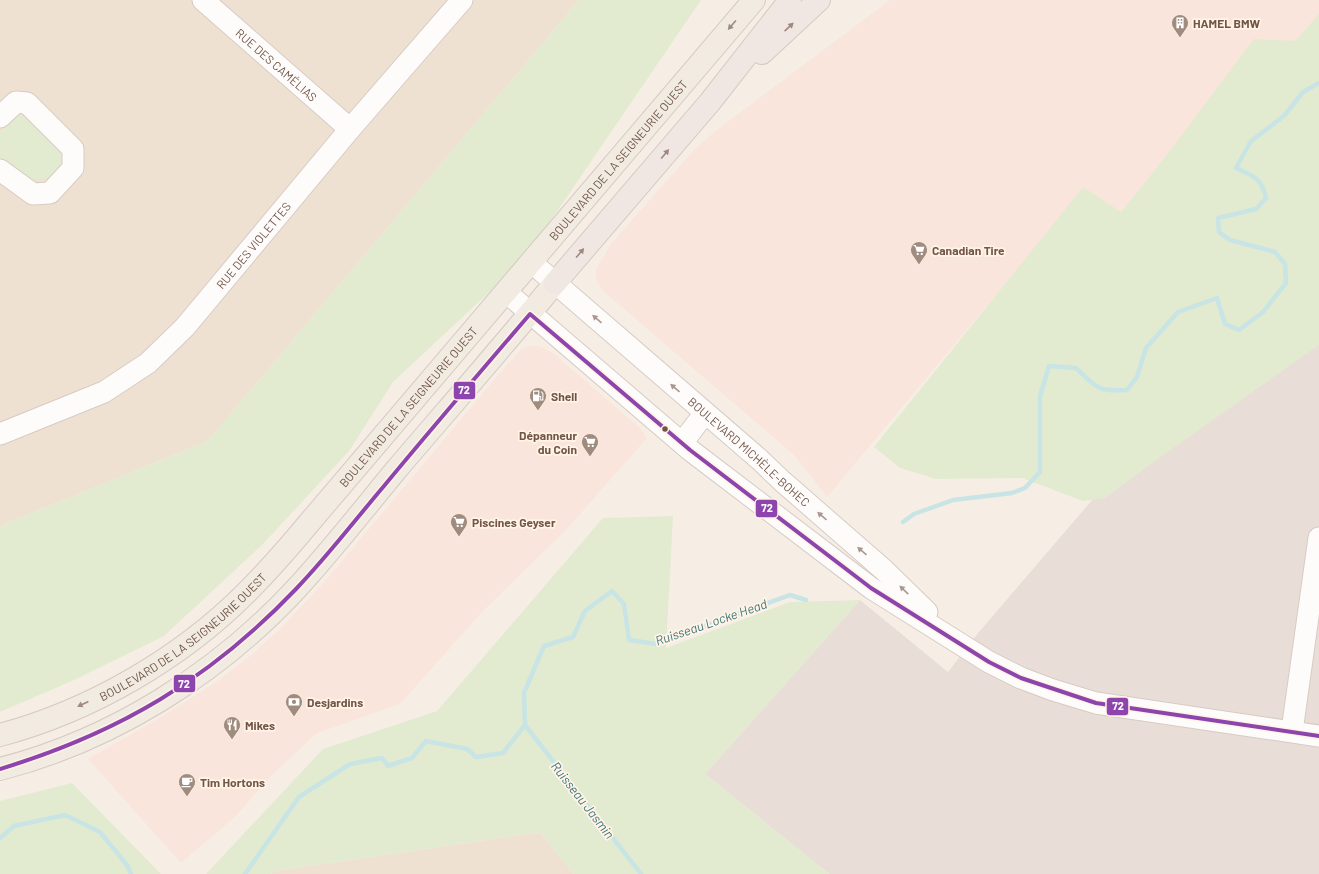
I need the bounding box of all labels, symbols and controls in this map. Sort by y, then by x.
building icon: HAMEL BMW [1170,13,1190,38]
place label: HAMEL BMW [1193,16,1260,30]
one-way arrow [728,21,737,30]
one-way arrow [785,23,794,32]
street label: RUE DES CAMÉLIAS [233,25,320,104]
street label: BOULEVARD DE LA SEIGNEURIE OUEST [546,77,690,243]
one-way arrow [660,149,669,160]
street label: RUE DES VIOLETTES [213,199,293,291]
supermarket icon: Canadian Tire [909,240,929,265]
place label: Canadian Tire [932,243,1005,257]
one-way arrow [576,248,585,259]
one-way arrow [591,315,602,324]
street label: BOULEVARD DE LA SEIGNEURIE OUEST [336,324,480,490]
line badge: 72 [453,381,476,400]
text: 72 [458,383,470,396]
one-way arrow [670,383,681,392]
fuel station icon: Shell [528,386,548,411]
place label: Shell [551,389,577,403]
street label: BOULEVARD MICHÈLE-BOHEC [685,394,813,509]
unlabelled marker [660,424,670,434]
place label: Dépanneur du Coin [519,428,577,456]
supermarket icon: Dépanneur du Coin [580,432,600,457]
line badge: 72 [755,499,778,518]
text: 72 [761,501,773,514]
supermarket icon: Piscines Geyser [449,512,469,537]
one-way arrow [817,512,827,521]
place label: Piscines Geyser [472,515,556,529]
one-way arrow [857,547,868,556]
street label: BOULEVARD DE LA SEIGNEURIE OUEST [97,570,269,703]
one-way arrow [899,585,909,595]
water label: Ruisseau Locke Head [653,595,769,649]
line badge: 72 [173,674,196,693]
text: 72 [178,677,190,690]
bank icon: Desjardins [284,692,304,717]
place label: Desjardins [307,695,363,709]
line badge: 72 [1106,697,1129,716]
text: 72 [1112,699,1124,712]
one-way arrow [78,701,89,707]
restaurant icon: Mikes [222,715,242,740]
place label: Mikes [245,718,275,732]
water label: Ruisseau Jasmin [548,758,618,842]
cafe icon: Tim Hortons [177,772,197,797]
place label: Tim Hortons [200,775,265,789]

